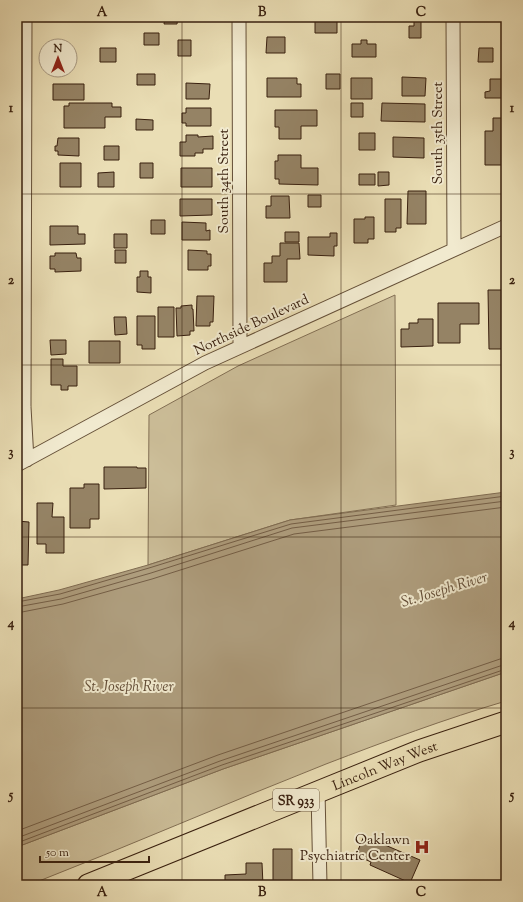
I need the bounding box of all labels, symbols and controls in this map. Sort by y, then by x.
text: A [97,4,108,22]
text: B [258,4,267,22]
text: C [416,4,426,22]
north arrow [38,38,78,78]
text: N [53,41,63,57]
street label: South 35th Street [429,81,449,184]
text: 1 [9,100,14,118]
text: 1 [510,100,515,118]
street label: South 34th Street [215,128,235,233]
text: 2 [8,272,15,290]
text: 2 [509,272,516,290]
street label: Northside Boulevard [191,290,313,361]
text: 3 [8,444,14,462]
text: 3 [509,444,515,462]
water label: St. Joseph River [399,567,491,614]
text: 4 [7,615,15,633]
text: 4 [508,615,516,633]
water label: St. Joseph River [84,677,174,698]
street label: Lincoln Way West [330,737,441,797]
text: 5 [8,787,14,805]
text: 5 [509,787,515,805]
road number: SR 933 [273,789,319,811]
place label: Oaklawn Psychiatric Center [300,831,411,867]
scale bar [40,838,149,864]
hospital icon: Oaklawn Psychiatric Center [413,838,431,856]
text: 50 m [45,844,69,862]
text: A [97,884,108,902]
text: B [258,884,267,902]
text: C [416,884,426,902]

